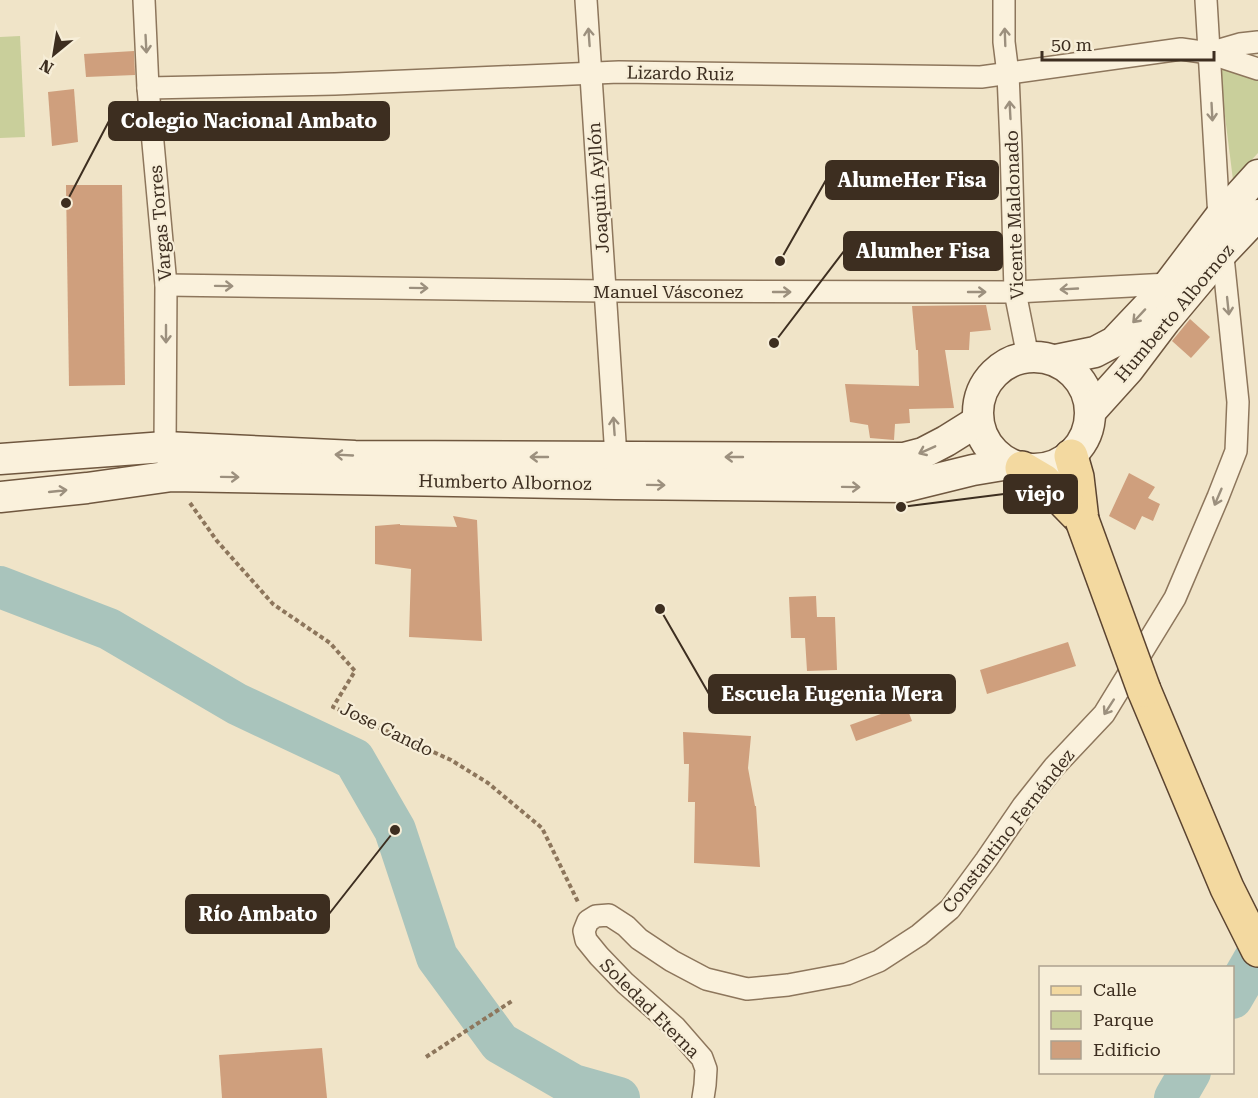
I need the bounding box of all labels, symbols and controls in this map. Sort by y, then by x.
north arrow [24,24,84,84]
scale bar [1042,24,1214,62]
one-way arrow [583,27,594,47]
one-way arrow [999,27,1010,47]
one-way arrow [141,33,152,53]
text: 50 m [1051,34,1092,55]
text: N [37,55,57,78]
street label: Lizardo Ruiz [626,62,734,84]
one-way arrow [1004,101,1015,121]
one-way arrow [1207,101,1218,121]
callout: Colegio Nacional Ambato [109,102,389,140]
text: Colegio Nacional Ambato [121,109,377,133]
street label: Joaquín Ayllón [583,121,613,254]
street label: Vicente Maldonado [1001,130,1027,300]
callout: AlumeHer Fisa [826,161,998,199]
street label: Vargas Torres [144,164,176,282]
text: AlumeHer Fisa [838,168,987,192]
callout: Alumher Fisa [844,232,1002,270]
text: Alumher Fisa [856,239,990,263]
street label: Humberto Albornoz [1110,240,1238,386]
one-way arrow [214,280,234,292]
street label: Manuel Vásconez [593,281,743,302]
one-way arrow [409,282,429,294]
one-way arrow [1059,284,1079,295]
one-way arrow [772,286,792,297]
one-way arrow [967,286,987,298]
one-way arrow [1223,296,1234,316]
one-way arrow [1132,308,1146,323]
one-way arrow [160,324,171,344]
one-way arrow [608,417,619,437]
one-way arrow [919,445,937,456]
one-way arrow [334,450,354,461]
one-way arrow [529,451,549,462]
one-way arrow [724,451,744,463]
street label: Humberto Albornoz [418,470,592,494]
one-way arrow [220,472,240,483]
callout: viejo [1004,475,1077,513]
one-way arrow [645,479,665,491]
one-way arrow [840,481,860,493]
text: viejo [1015,482,1065,506]
one-way arrow [48,485,68,496]
one-way arrow [1212,488,1223,506]
callout: Escuela Eugenia Mera [709,675,955,713]
text: Escuela Eugenia Mera [721,682,943,706]
street label: Jose Cando [337,697,437,761]
one-way arrow [1102,698,1115,715]
street label: Constantino Fernández [938,745,1079,917]
callout: Río Ambato [186,895,329,933]
text: Río Ambato [199,902,317,926]
street label: Soledad Eterna [596,954,704,1062]
legend [1039,966,1234,1074]
text: Calle [1093,979,1137,1000]
text: Parque [1093,1009,1154,1030]
text: Edificio [1093,1039,1161,1060]

